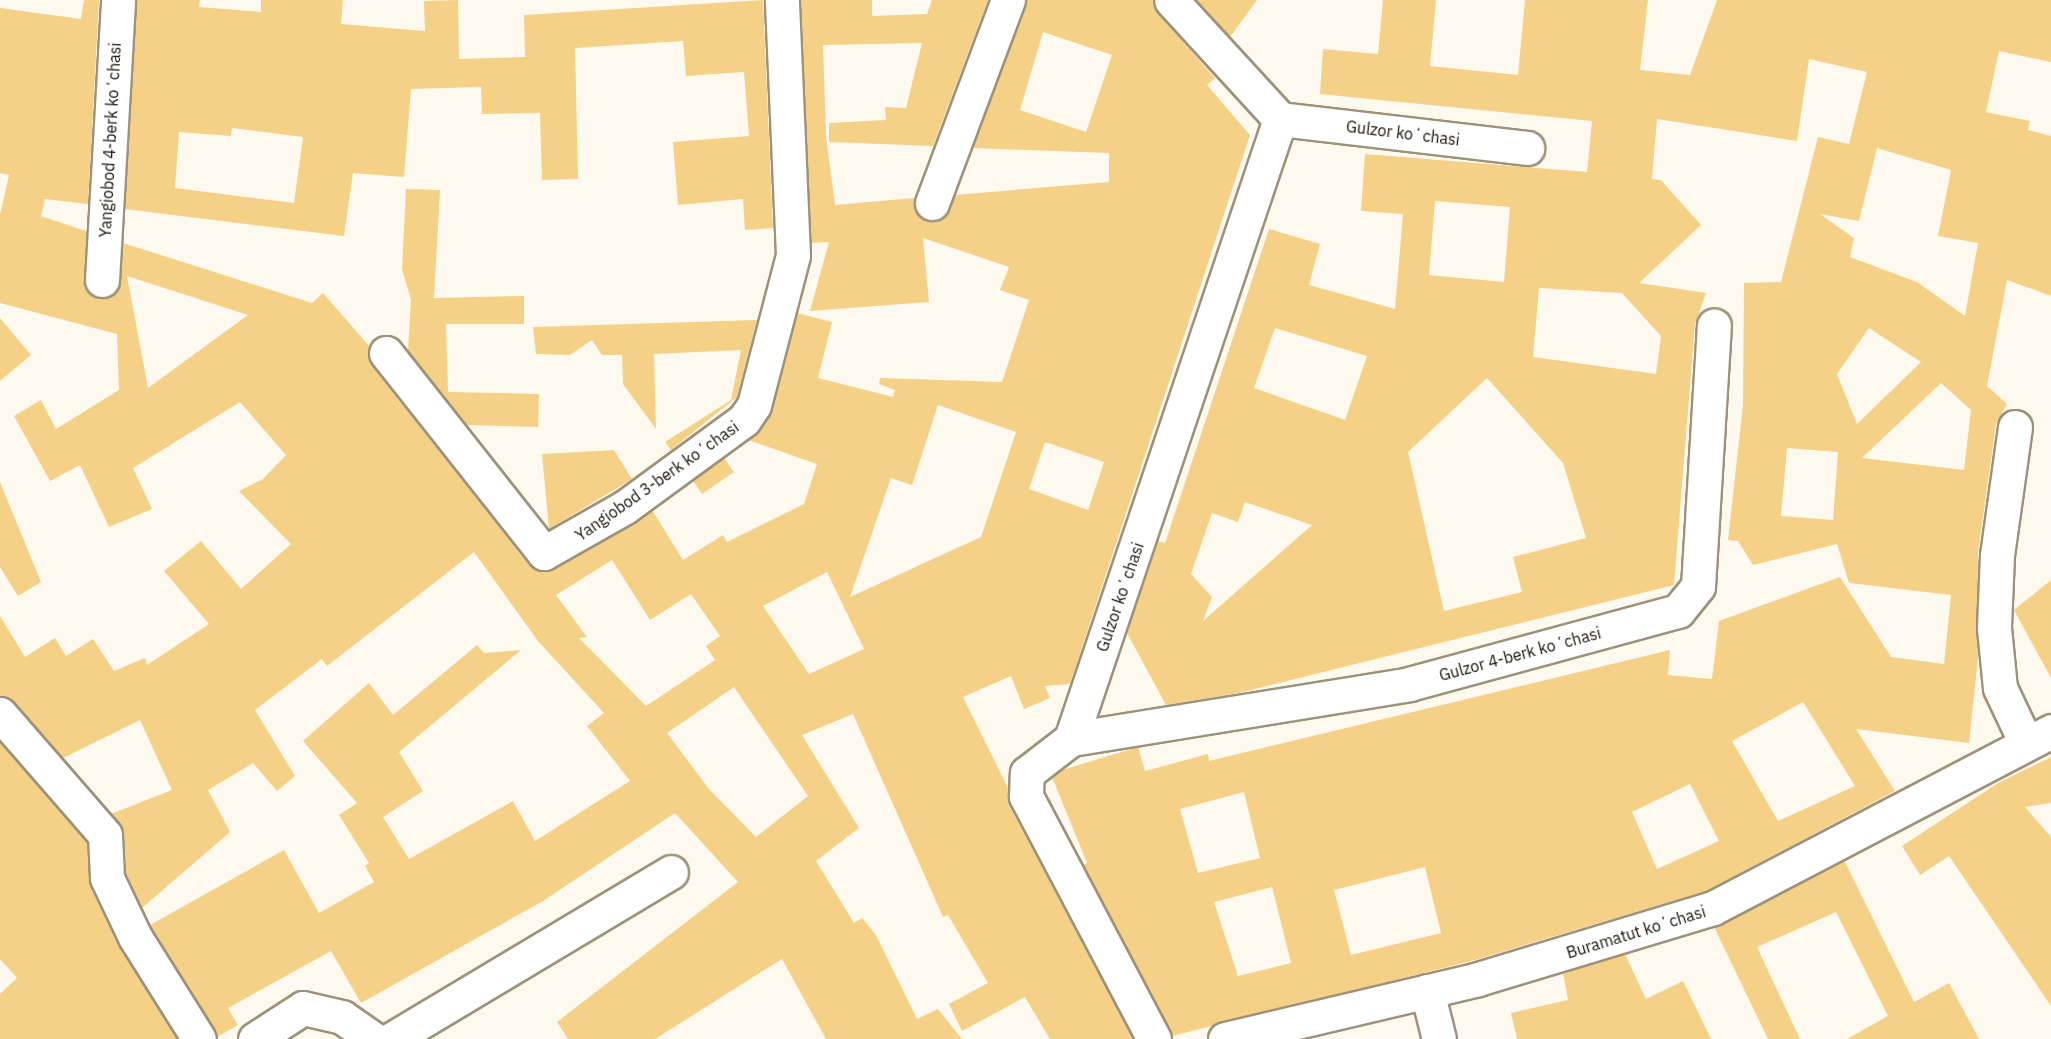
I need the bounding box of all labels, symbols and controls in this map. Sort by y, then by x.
street label: Yangiobod 4-berk koʼchasi [95,42,125,238]
street label: Gulzor koʻchasi [1345,116,1461,150]
street label: Yangiobod 3-berk koʼchasi [571,417,743,545]
street label: Gulzor koʻchasi [1092,540,1148,654]
street label: Gulzor 4-berk koʼchasi [1437,623,1603,685]
street label: Buramatut koʻchasi [1564,902,1708,962]

